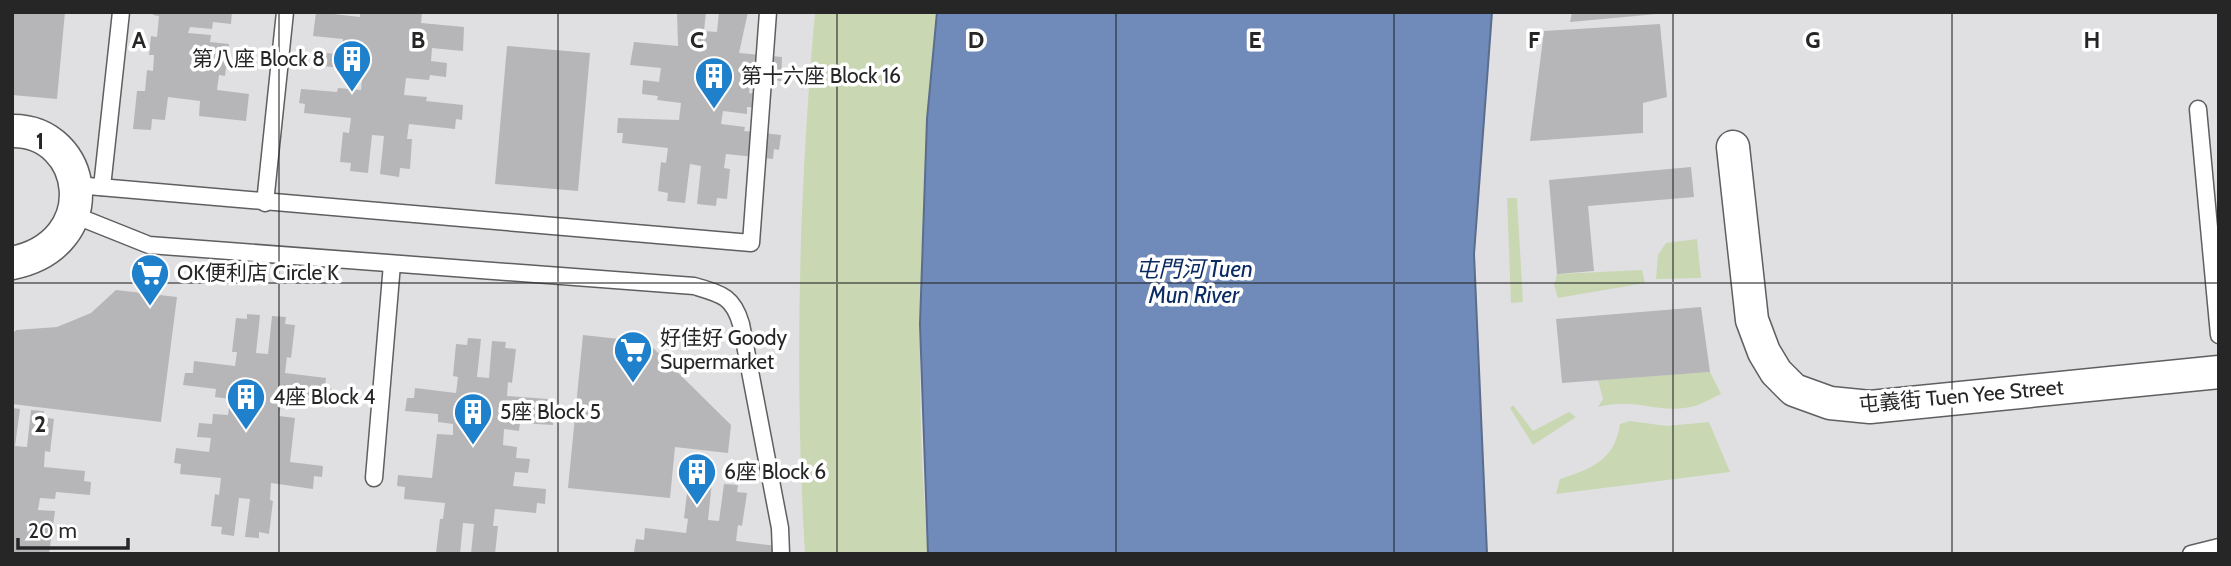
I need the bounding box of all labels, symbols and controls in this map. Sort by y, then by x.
text: A [132,26,147,54]
text: B [411,26,425,54]
text: C [690,26,704,54]
text: D [968,26,984,54]
text: E [1248,26,1262,54]
text: F [1528,26,1540,54]
text: G [1805,26,1821,54]
text: H [2084,26,2100,54]
building icon: 第八座 Block 8 [331,38,373,93]
place label: 第八座 Block 8 [192,46,325,71]
building icon: 第十六座 Block 16 [693,55,735,110]
place label: 第十六座 Block 16 [741,63,901,88]
text: 1 [36,127,44,155]
supermarket icon: OK便利店 Circle K [129,252,171,307]
water label: 屯門河 Tuen Mun River [1135,255,1253,309]
place label: OK便利店 Circle K [177,260,339,285]
place label: 好佳好 Goody Supermarket [660,325,787,374]
supermarket icon: 好佳好 Goody Supermarket [612,329,654,384]
street label: 屯義街 Tuen Yee Street [1857,374,2064,417]
building icon: 4座 Block 4 [225,376,267,431]
place label: 4座 Block 4 [273,384,375,409]
building icon: 5座 Block 5 [452,391,494,446]
place label: 5座 Block 5 [500,399,601,424]
text: 2 [34,410,46,438]
building icon: 6座 Block 6 [676,451,718,506]
place label: 6座 Block 6 [724,459,826,484]
scale bar [18,506,128,550]
text: 20 m [28,518,77,543]

